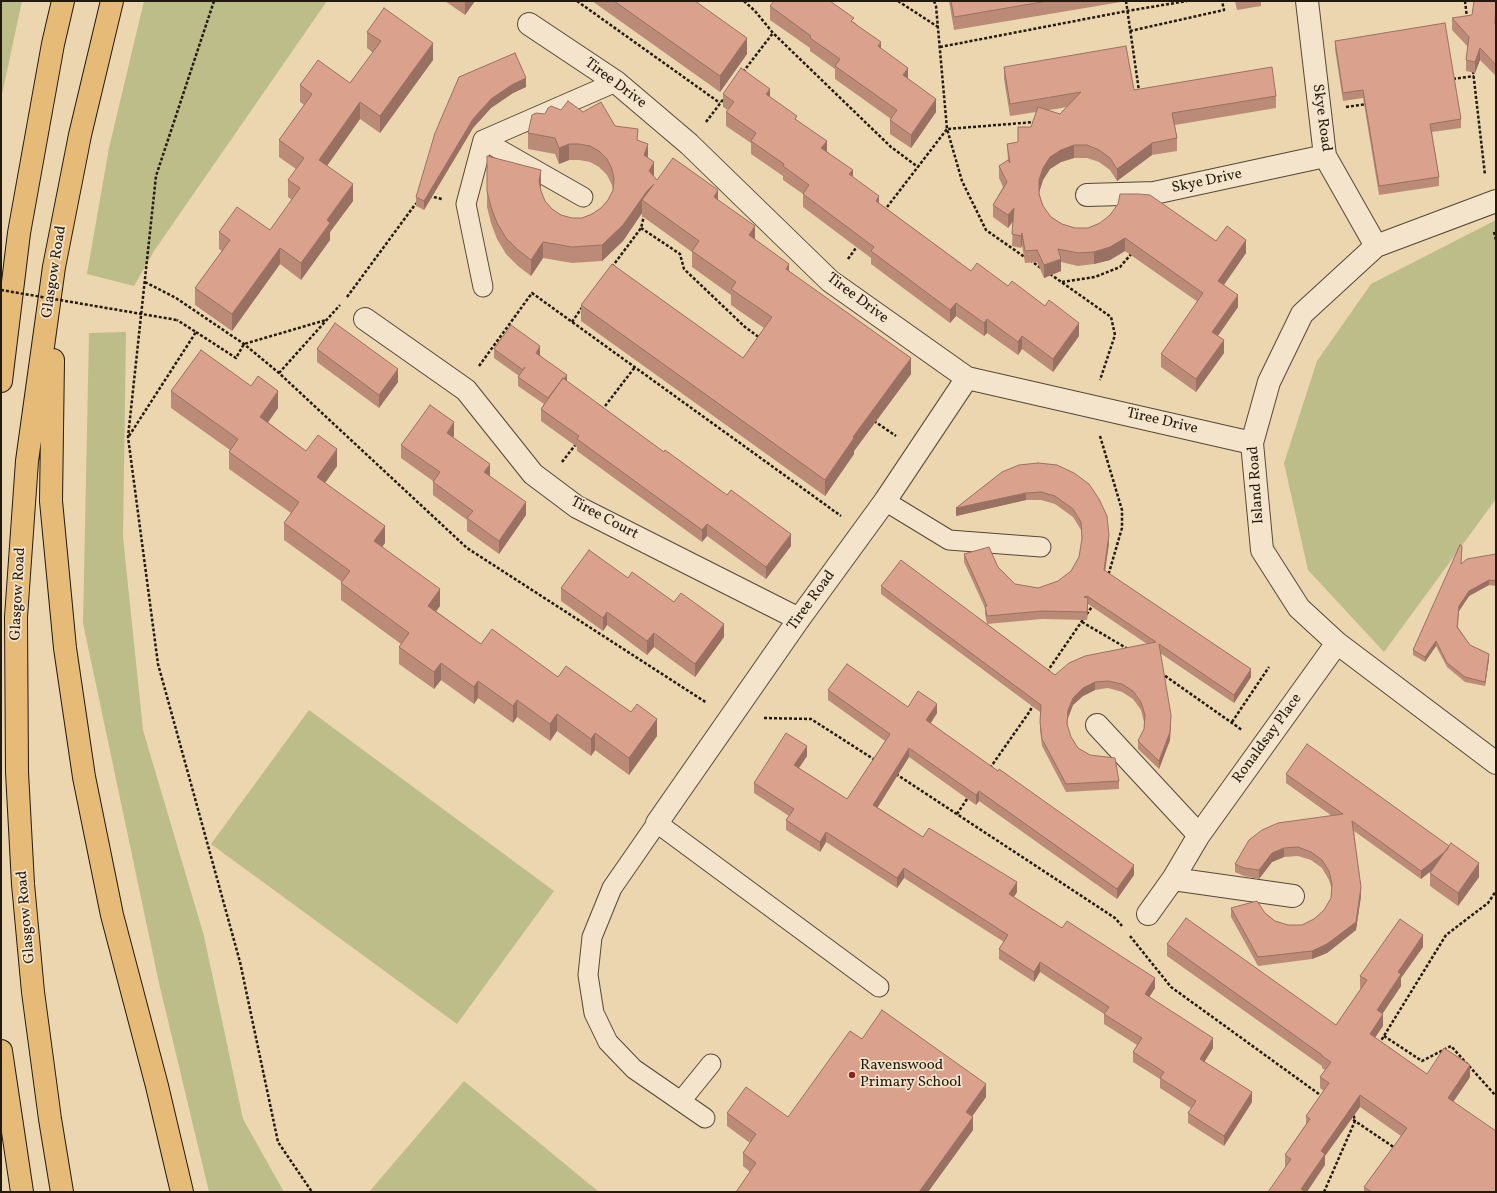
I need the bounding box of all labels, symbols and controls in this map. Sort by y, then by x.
street label: Tiree Drive [581,55,649,113]
street label: Skye Road [1307,83,1335,153]
street label: Skye Drive [1170,166,1244,198]
street label: Glasgow Road [39,225,71,319]
street label: Tiree Drive [823,270,891,328]
street label: Tiree Drive [1125,405,1199,439]
street label: Island Road [1245,445,1269,525]
street label: Tiree Court [567,494,641,544]
street label: Glasgow Road [8,547,30,641]
street label: Tiree Road [784,567,840,635]
street label: Ronaldsay Place [1229,691,1307,787]
street label: Glasgow Road [14,870,40,964]
place label: Ravenswood Primary School [860,1057,962,1092]
marker: Ravenswood Primary School [847,1070,857,1080]

